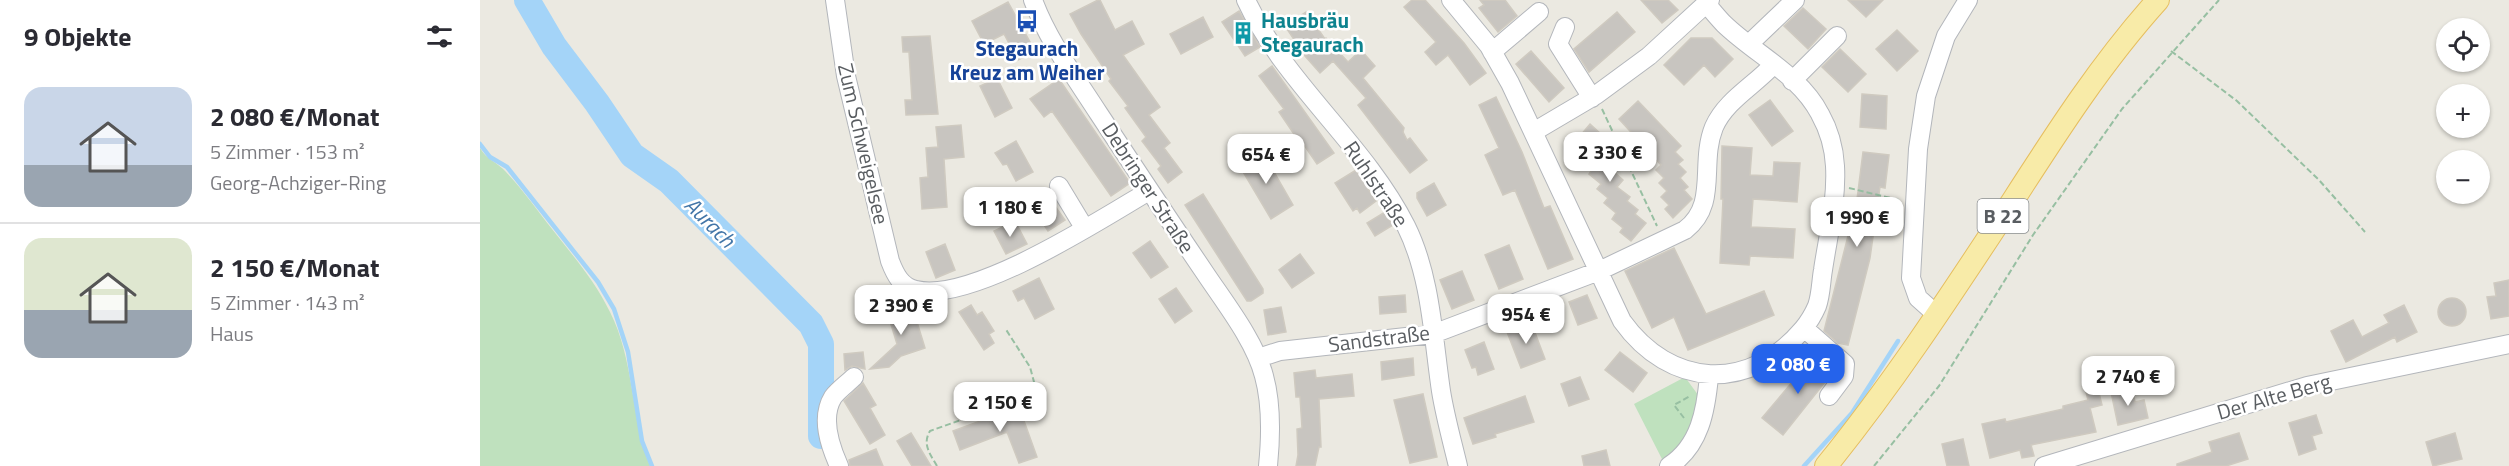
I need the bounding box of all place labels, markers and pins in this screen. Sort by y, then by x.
place label: Hausbräu Stegaurach [1261,4,1364,60]
bus stop icon: Stegaurach Kreuz am Weiher [1014,8,1040,34]
building icon: Hausbräu Stegaurach [1230,20,1256,46]
place label: Stegaurach Kreuz am Weiher [950,32,1105,88]
pin: 2 330 € [1555,132,1665,183]
pin: 654 € [1224,134,1308,185]
pin: 1 180 € [955,187,1065,238]
pin: 1 990 € [1802,197,1912,248]
pin: 2 390 € [846,285,956,336]
pin: 954 € [1484,294,1568,345]
pin: 2 080 € [1743,344,1853,395]
pin: 2 740 € [2073,356,2183,407]
pin: 2 150 € [945,382,1055,433]

